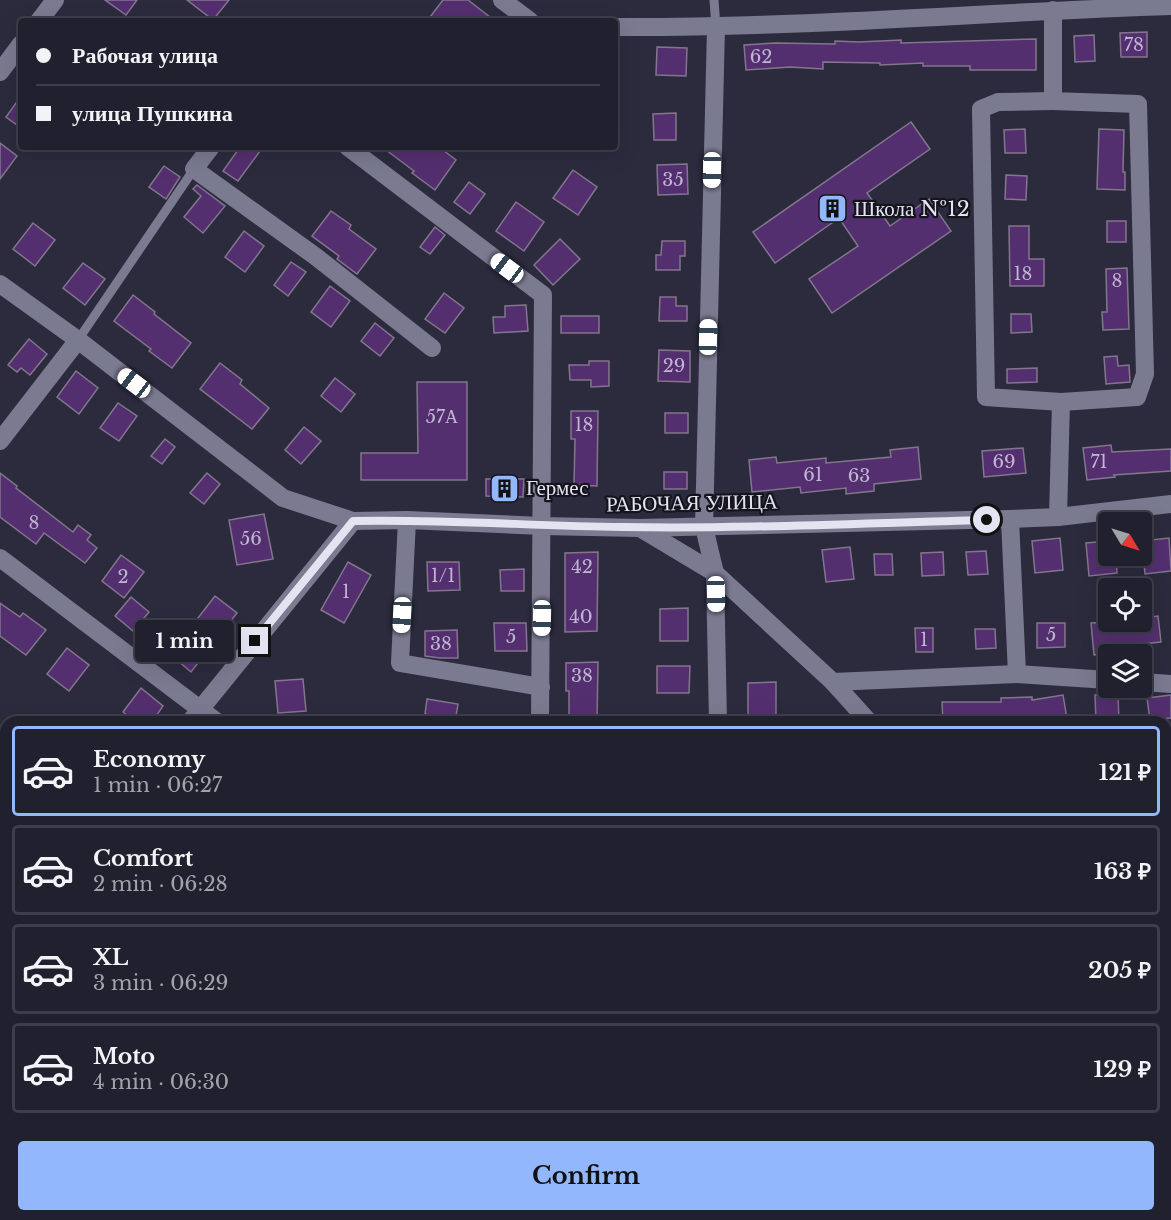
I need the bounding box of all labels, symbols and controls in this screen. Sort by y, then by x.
house number: 78 [1124,34,1144,56]
text: Рабочая улица [72,42,218,69]
house number: 62 [750,46,772,68]
text: улица Пушкина [72,100,233,127]
car [703,152,721,188]
house number: 35 [662,169,684,191]
building icon: Школа №12 [817,193,849,225]
place label: Школа №12 [854,196,970,222]
car [487,250,527,286]
house number: 18 [1014,263,1032,285]
house number: 8 [1112,270,1122,292]
car [699,319,717,355]
house number: 29 [663,355,685,377]
car [114,365,154,401]
house number: 57А [426,406,458,428]
house number: 18 [575,414,593,436]
house number: 69 [992,451,1016,473]
house number: 71 [1090,451,1108,473]
house number: 61 [803,464,823,486]
house number: 63 [848,465,870,487]
building icon: Гермес [489,472,521,504]
place label: Гермес [526,475,589,501]
street label: РАБОЧАЯ УЛИЦА [606,488,779,517]
route start [973,506,1000,533]
house number: 8 [29,512,39,534]
north arrow [1098,512,1152,566]
map controls [1098,512,1152,698]
house number: 56 [240,528,262,550]
house number: 42 [571,556,593,578]
house number: 1/1 [431,565,455,587]
house number: 2 [117,566,129,588]
car [707,576,725,612]
button: locate [1098,578,1152,632]
house number: 1 [342,581,350,603]
car [392,597,412,633]
car [533,600,551,636]
house number: 40 [569,606,593,628]
callout: 1 min [135,620,234,662]
house number: 5 [1046,624,1056,646]
house number: 5 [506,626,516,648]
route end [241,627,268,654]
text: 1 min [156,629,213,653]
house number: 1 [920,629,928,651]
house number: 38 [430,633,452,655]
button: layers [1098,644,1152,698]
house number: 38 [571,665,593,687]
icon: car [21,744,75,798]
text: Economy [93,746,205,773]
text: 121 ₽ [1099,759,1151,786]
text: 1 min · 06:27 [93,773,222,797]
icon: car [21,843,75,897]
text: Comfort [93,845,193,872]
text: 163 ₽ [1094,858,1151,885]
text: 2 min · 06:28 [93,872,228,896]
icon: car [21,942,75,996]
text: XL [93,944,128,971]
text: 205 ₽ [1088,957,1151,984]
text: 3 min · 06:29 [93,971,228,995]
icon: car [21,1041,75,1095]
text: Moto [93,1043,155,1070]
text: 129 ₽ [1094,1056,1151,1083]
text: 4 min · 06:30 [93,1070,229,1094]
button: Confirm [18,1141,1154,1210]

